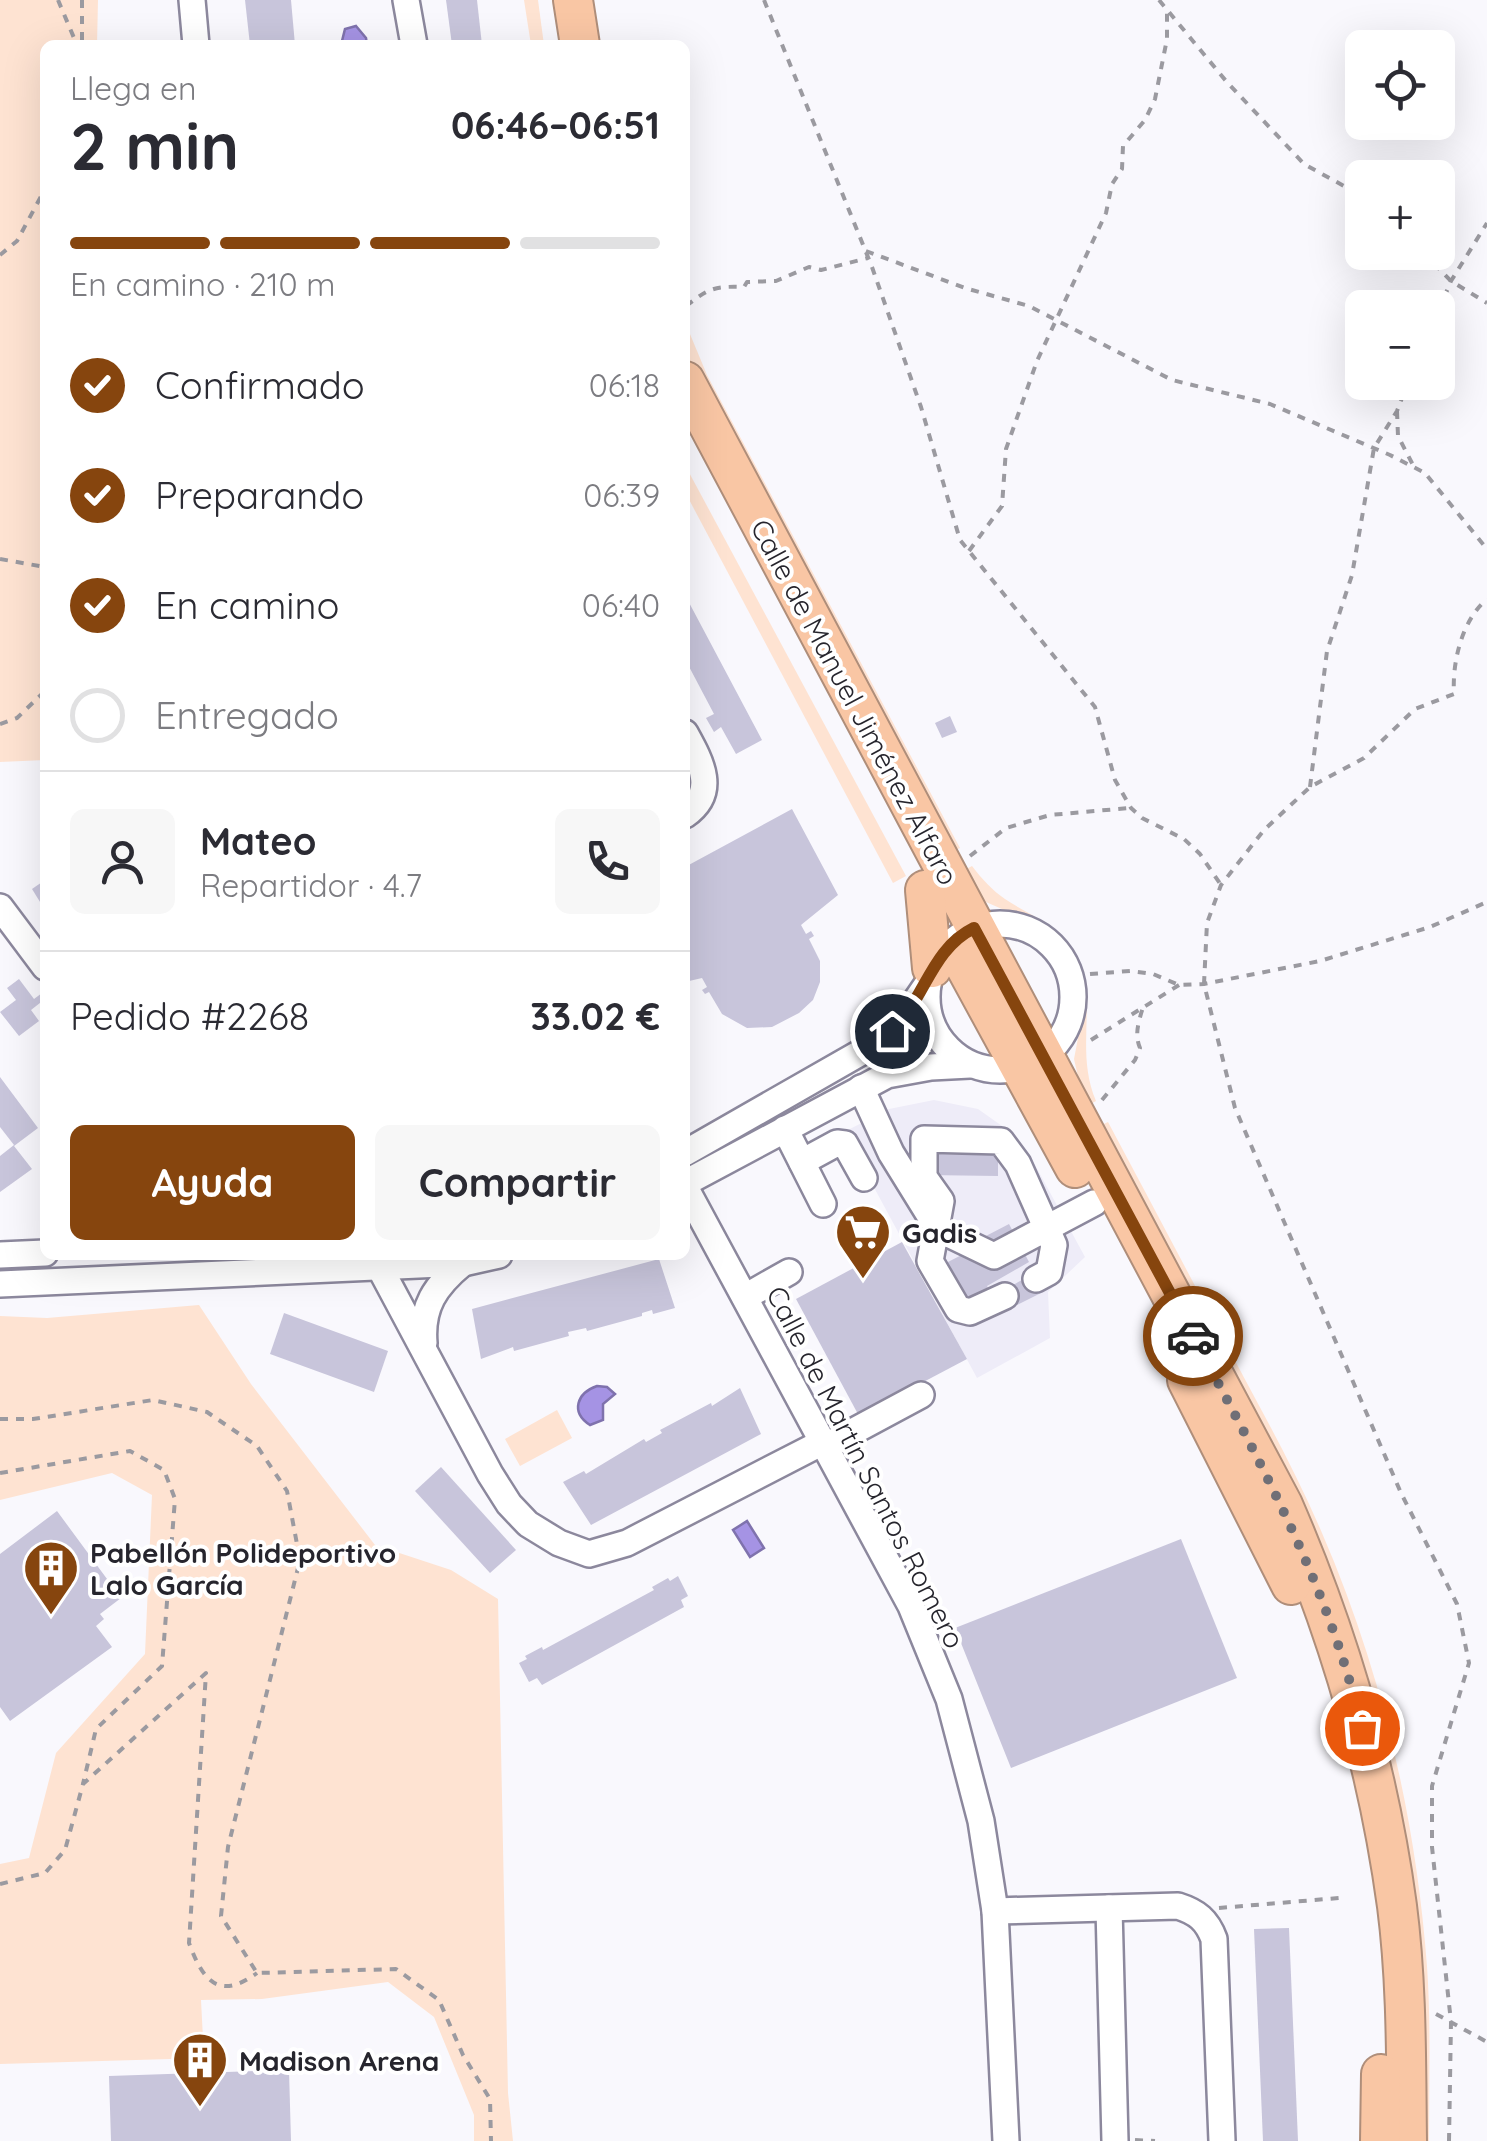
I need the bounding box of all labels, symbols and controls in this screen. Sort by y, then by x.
map controls [1345,30,1455,400]
button: locate [1345,30,1455,140]
text: Llega en [70,68,197,108]
text: 06:46–06:51 [451,101,660,149]
text: 2 min [70,105,239,186]
button: + [1345,160,1455,270]
text: En camino · 210 m [70,264,335,304]
button: − [1345,290,1455,400]
icon: check [70,358,125,413]
text: Confirmado [155,361,365,409]
text: 06:18 [589,365,660,405]
icon: check [70,468,125,523]
text: Preparando [155,471,364,519]
text: 06:39 [583,475,660,515]
street label: Calle de Manuel Jiménez Alfaro [744,513,966,891]
icon: check [70,578,125,633]
text: En camino [155,581,339,629]
text: 06:40 [582,585,660,625]
text: Entregado [155,691,339,739]
button: person [70,809,175,914]
button: phone [555,809,660,914]
text: Mateo [200,817,316,865]
text: Repartidor · 4.7 [200,865,422,905]
pin [850,989,935,1074]
text: Pedido #2268 [70,992,309,1040]
text: 33.02 € [530,992,660,1040]
icon: home [865,1004,920,1059]
button: Ayuda [70,1125,355,1240]
button: Compartir [375,1125,660,1240]
supermarket icon: Gadis [833,1202,893,1281]
place label: Gadis [902,1215,977,1250]
street label: Calle de Martín Santos Romero [759,1280,973,1654]
courier [1143,1286,1243,1386]
icon: car [1166,1309,1221,1364]
place label: Pabellón Polideportivo Lalo García [90,1535,396,1602]
building icon: Pabellón Polideportivo Lalo García [21,1538,81,1617]
pin [1320,1686,1405,1771]
icon: bag [1335,1701,1390,1756]
building icon: Madison Arena [170,2030,230,2109]
place label: Madison Arena [239,2043,439,2078]

